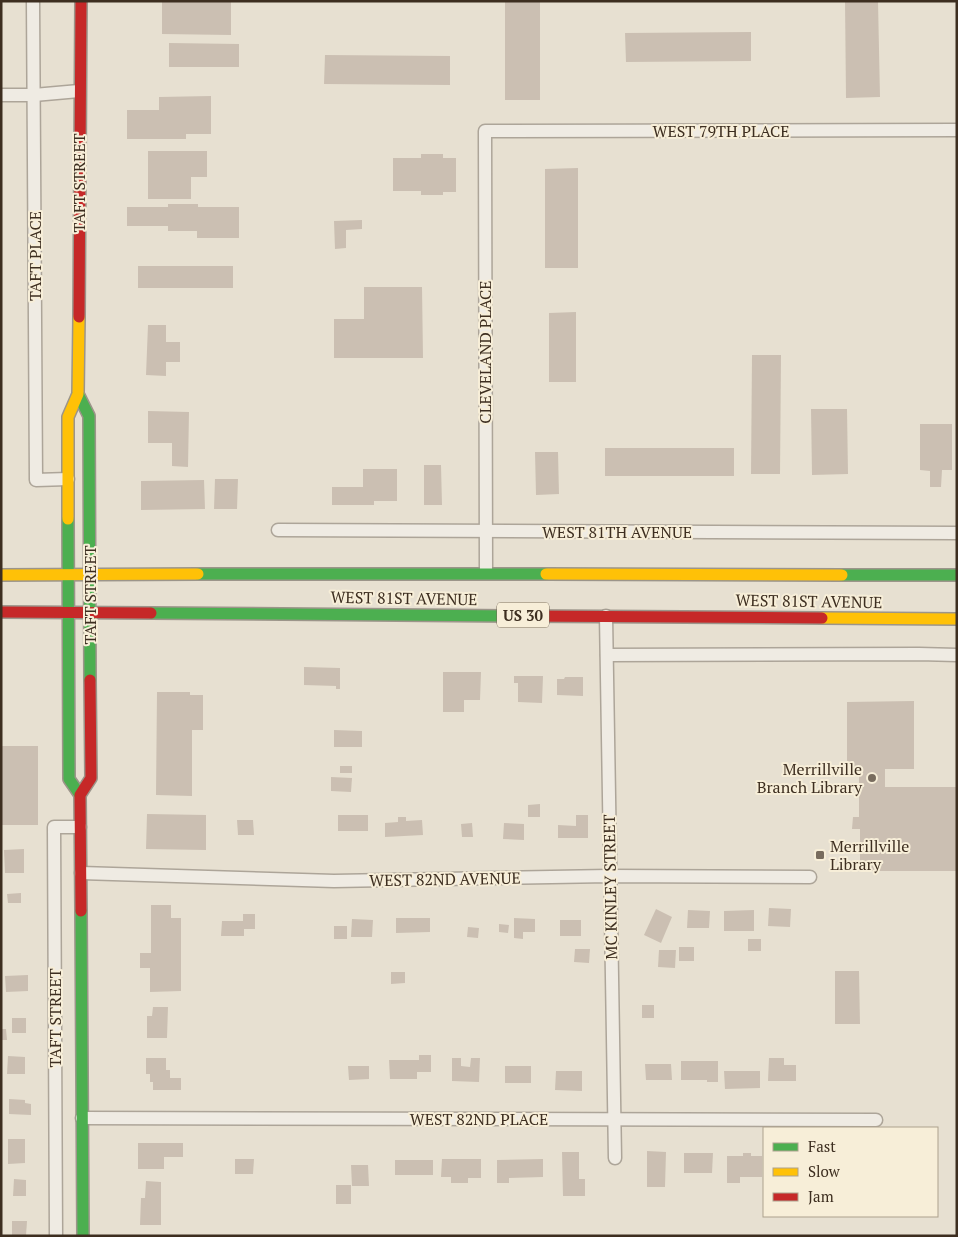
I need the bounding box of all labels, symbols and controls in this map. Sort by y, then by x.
street label: WEST 79TH PLACE [652,120,790,142]
street label: TAFT STREET [68,133,90,233]
street label: TAFT PLACE [24,211,46,301]
street label: CLEVELAND PLACE [474,280,496,424]
street label: WEST 81TH AVENUE [542,521,692,543]
street label: TAFT STREET [79,545,101,645]
street label: WEST 81ST AVENUE [330,586,478,610]
street label: WEST 81ST AVENUE [735,589,883,613]
road number: US 30 [497,602,549,628]
place label: Merrillville Branch Library [757,758,863,798]
marker: Merrillville Branch Library [866,772,878,784]
street label: MC KINLEY STREET [598,814,622,960]
place label: Merrillville Library [830,835,909,875]
marker: Merrillville Library [814,849,826,861]
street label: WEST 82ND AVENUE [369,867,521,891]
street label: TAFT STREET [44,968,66,1068]
street label: WEST 82ND PLACE [410,1108,548,1130]
legend [763,1127,938,1217]
text: Fast [808,1136,836,1156]
text: Slow [808,1161,841,1181]
text: Jam [808,1186,834,1206]

